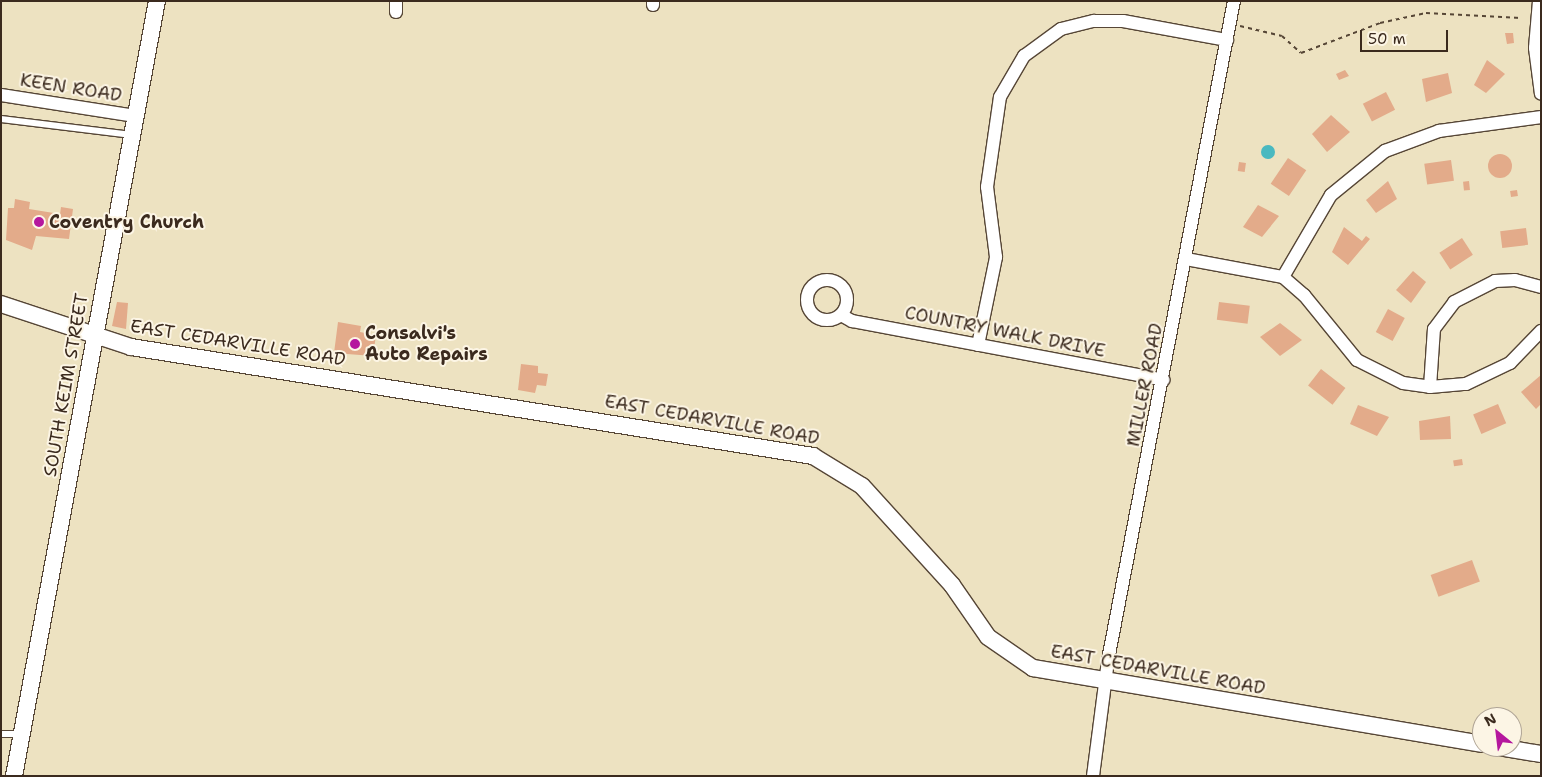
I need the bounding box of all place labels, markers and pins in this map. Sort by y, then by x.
place label: Coventry Church [49,211,204,233]
marker: Coventry Church [33,216,45,228]
place label: Consalvi's Auto Repairs [365,323,488,366]
marker: Consalvi's Auto Repairs [349,338,361,350]

